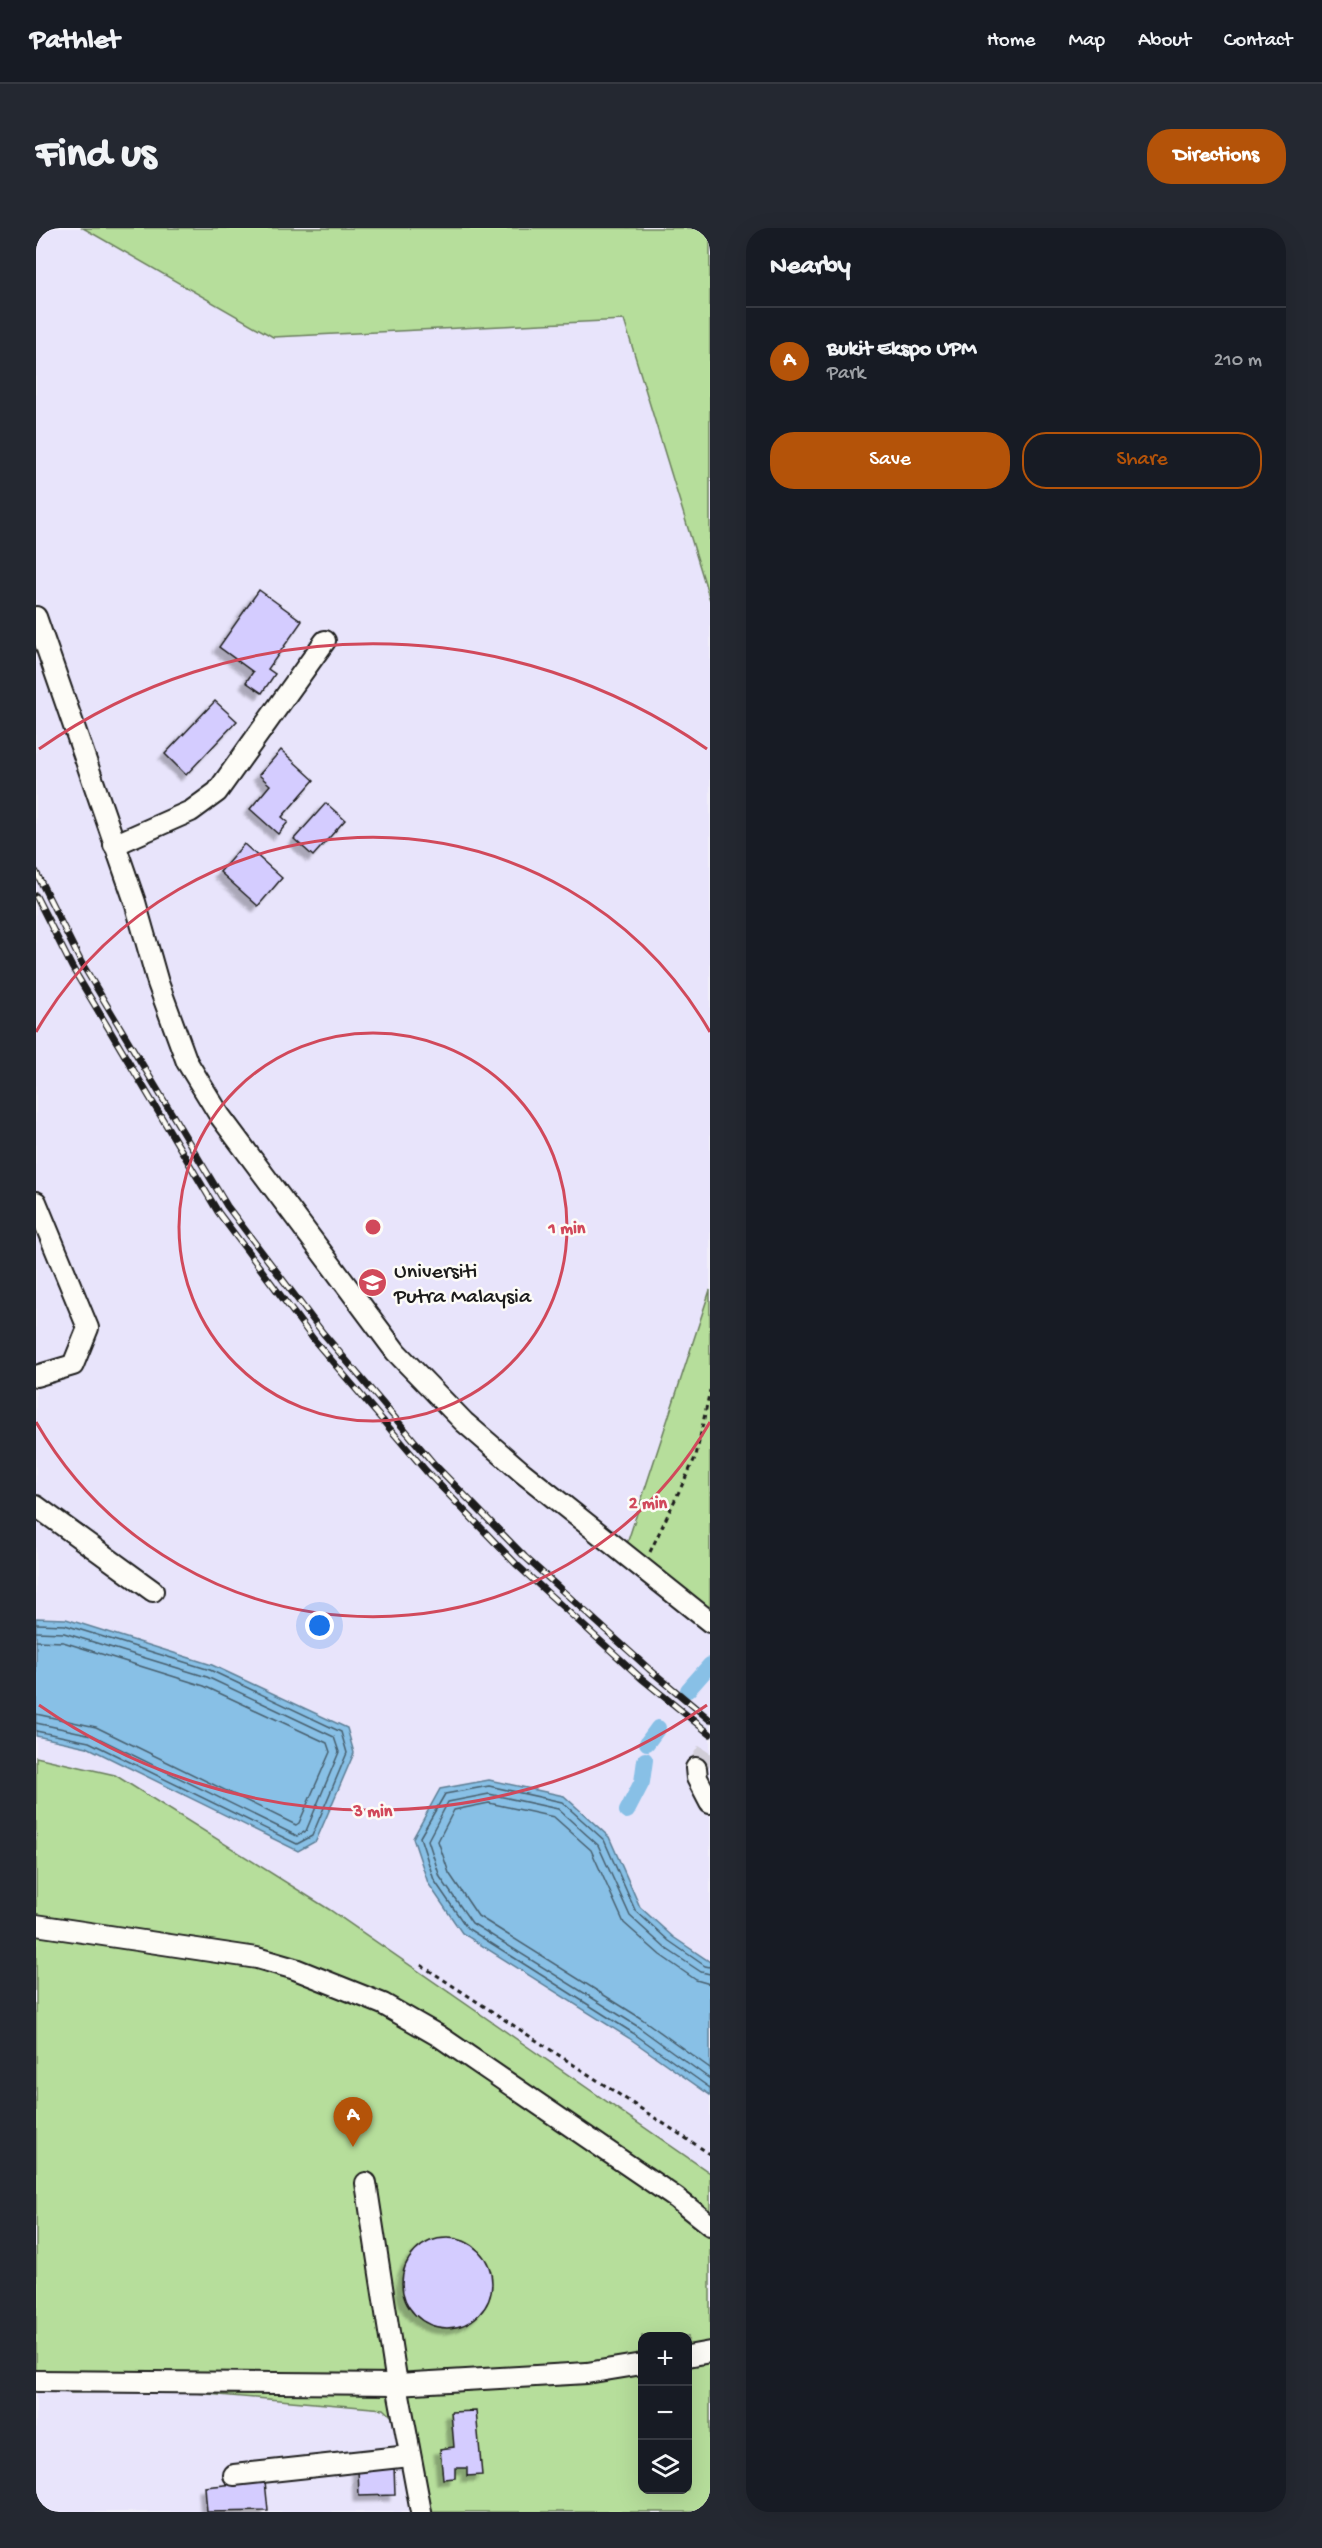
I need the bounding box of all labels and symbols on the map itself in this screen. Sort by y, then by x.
centre of rings [363,1217,383,1237]
text: 1 min [548,1219,586,1240]
place label: Universiti Putra Malaysia [393,1260,532,1311]
school or university icon: Universiti Putra Malaysia [357,1266,389,1298]
text: 2 min [629,1494,668,1515]
your location [305,1611,334,1640]
text: 3 min [353,1802,393,1823]
pin: A [334,2098,372,2147]

